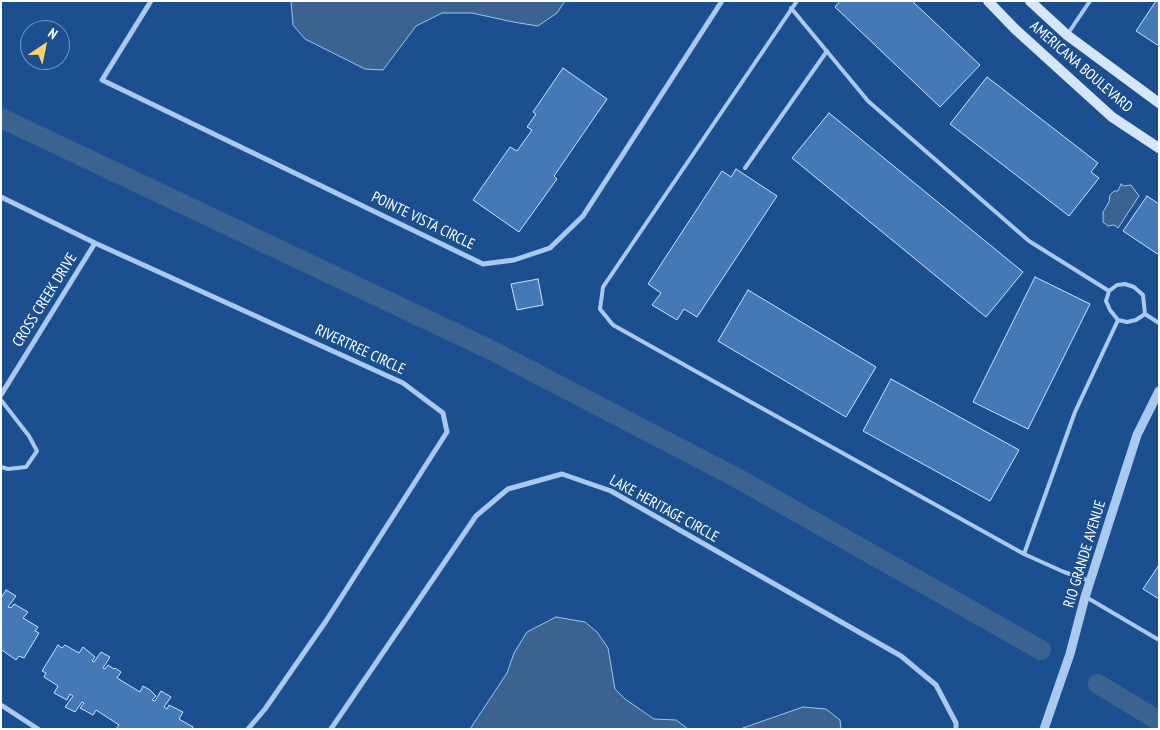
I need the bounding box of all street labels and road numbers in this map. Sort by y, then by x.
street label: AMERICANA BOULEVARD [1026,18,1136,116]
street label: POINTE VISTA CIRCLE [369,188,477,254]
street label: CROSS CREEK DRIVE [9,250,81,350]
street label: RIVERTREE CIRCLE [312,321,408,379]
street label: LAKE HERITAGE CIRCLE [606,472,722,546]
street label: RIO GRANDE AVENUE [1060,498,1110,610]

